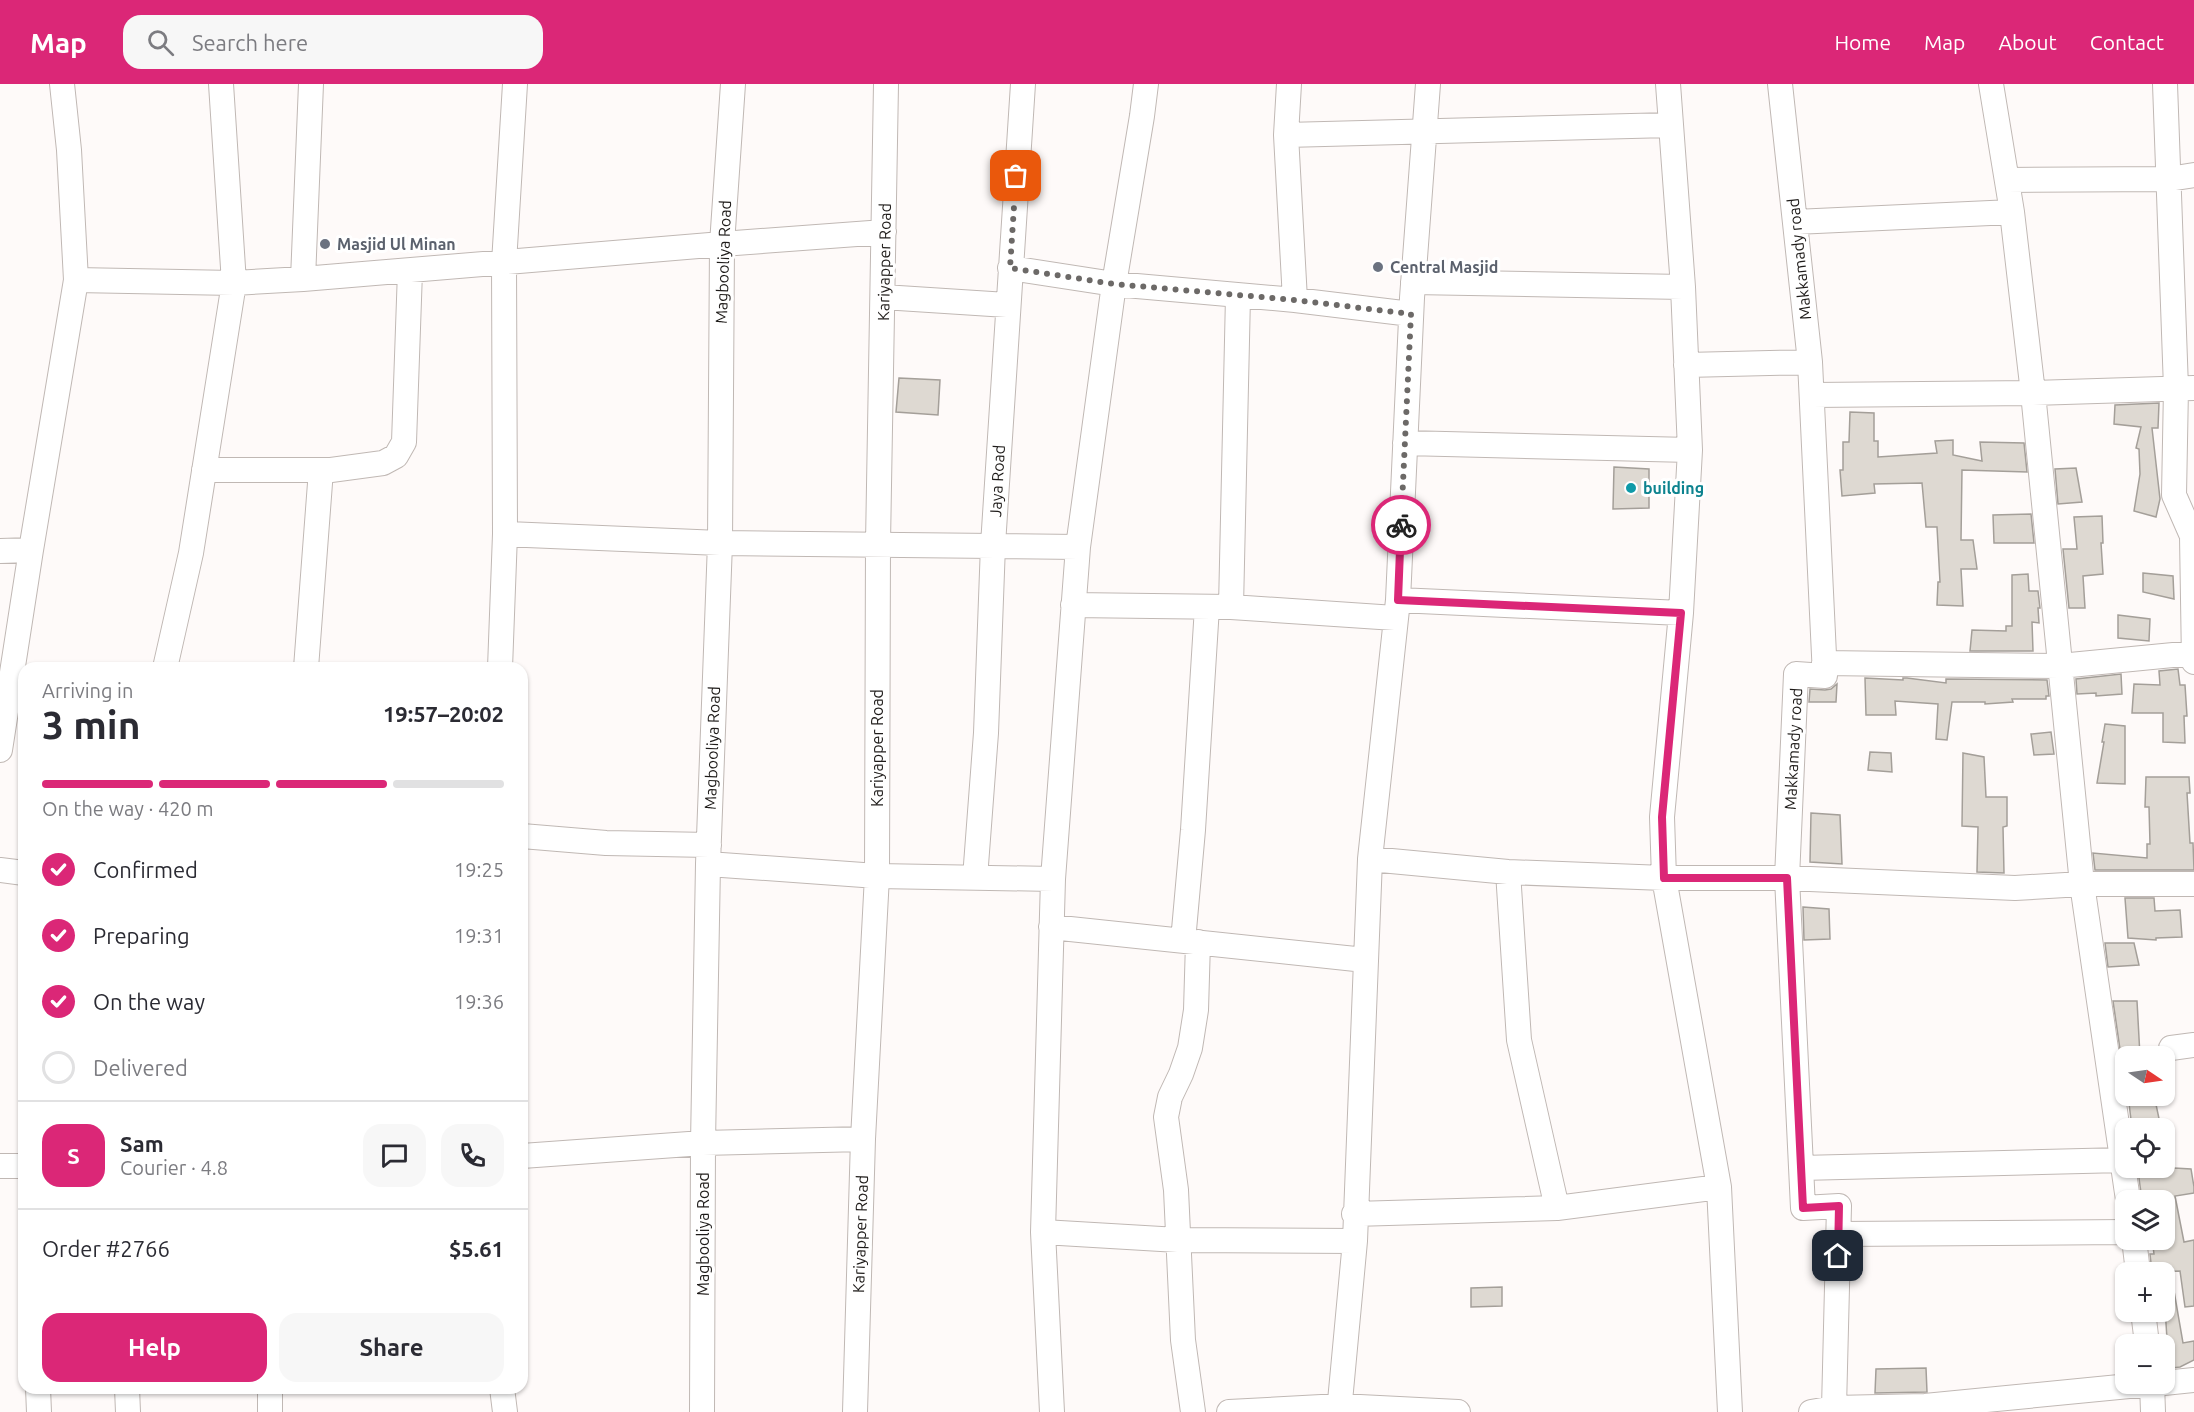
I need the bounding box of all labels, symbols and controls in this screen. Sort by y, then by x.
search box [123,15,543,69]
icon: search [144,26,177,59]
text: Map [30,27,87,58]
text: Search here [192,30,308,55]
text: Home [1834,30,1891,54]
text: Map [1924,30,1965,54]
text: About [1998,30,2057,54]
text: Contact [2090,30,2164,54]
pin [990,150,1041,201]
icon: bag [999,159,1032,192]
street label: Makkamady road [1784,197,1814,321]
street label: Magbooliya Road [712,200,734,324]
street label: Kariyapper Road [874,203,894,321]
place label: Masjid Ul Minan [337,235,456,253]
marker: Masjid Ul Minan [318,237,332,251]
place label: Central Masjid [1390,258,1498,276]
marker: Central Masjid [1371,260,1385,274]
street label: Jaya Road [986,444,1008,518]
place label: building [1643,479,1704,497]
marker: building [1624,481,1638,495]
courier [1371,495,1431,555]
icon: bike [1385,509,1418,542]
text: Arriving in [42,679,133,702]
street label: Magbooliya Road [701,686,723,810]
street label: Makkamady road [1781,687,1805,811]
street label: Kariyapper Road [868,689,886,807]
text: 19:57–20:02 [383,701,504,726]
text: 3 min [42,703,141,746]
text: On the way · 420 m [42,797,214,820]
icon: check [42,853,75,886]
text: Confirmed [93,857,198,882]
text: 19:25 [454,858,504,881]
icon: check [42,919,75,952]
text: Preparing [93,923,190,948]
text: 19:31 [454,924,504,947]
icon: check [42,985,75,1018]
text: On the way [93,989,205,1014]
text: 19:36 [454,990,504,1013]
north arrow [2115,1046,2175,1106]
map controls [2115,1046,2175,1394]
text: Delivered [93,1055,188,1080]
button: locate [2115,1118,2175,1178]
button: chat [363,1124,426,1187]
button: phone [441,1124,504,1187]
text: Sam [120,1131,164,1156]
text: S [67,1143,80,1168]
text: Courier · 4.8 [120,1156,228,1179]
street label: Magbooliya Road [694,1172,712,1296]
street label: Kariyapper Road [849,1175,871,1293]
button: layers [2115,1190,2175,1250]
pin [1812,1230,1863,1281]
text: Order #2766 [42,1236,170,1261]
text: $5.61 [449,1236,504,1261]
icon: home [1821,1239,1854,1272]
button: + [2115,1262,2175,1322]
button: Help [42,1313,267,1382]
button: Share [279,1313,504,1382]
button: − [2115,1334,2175,1394]

